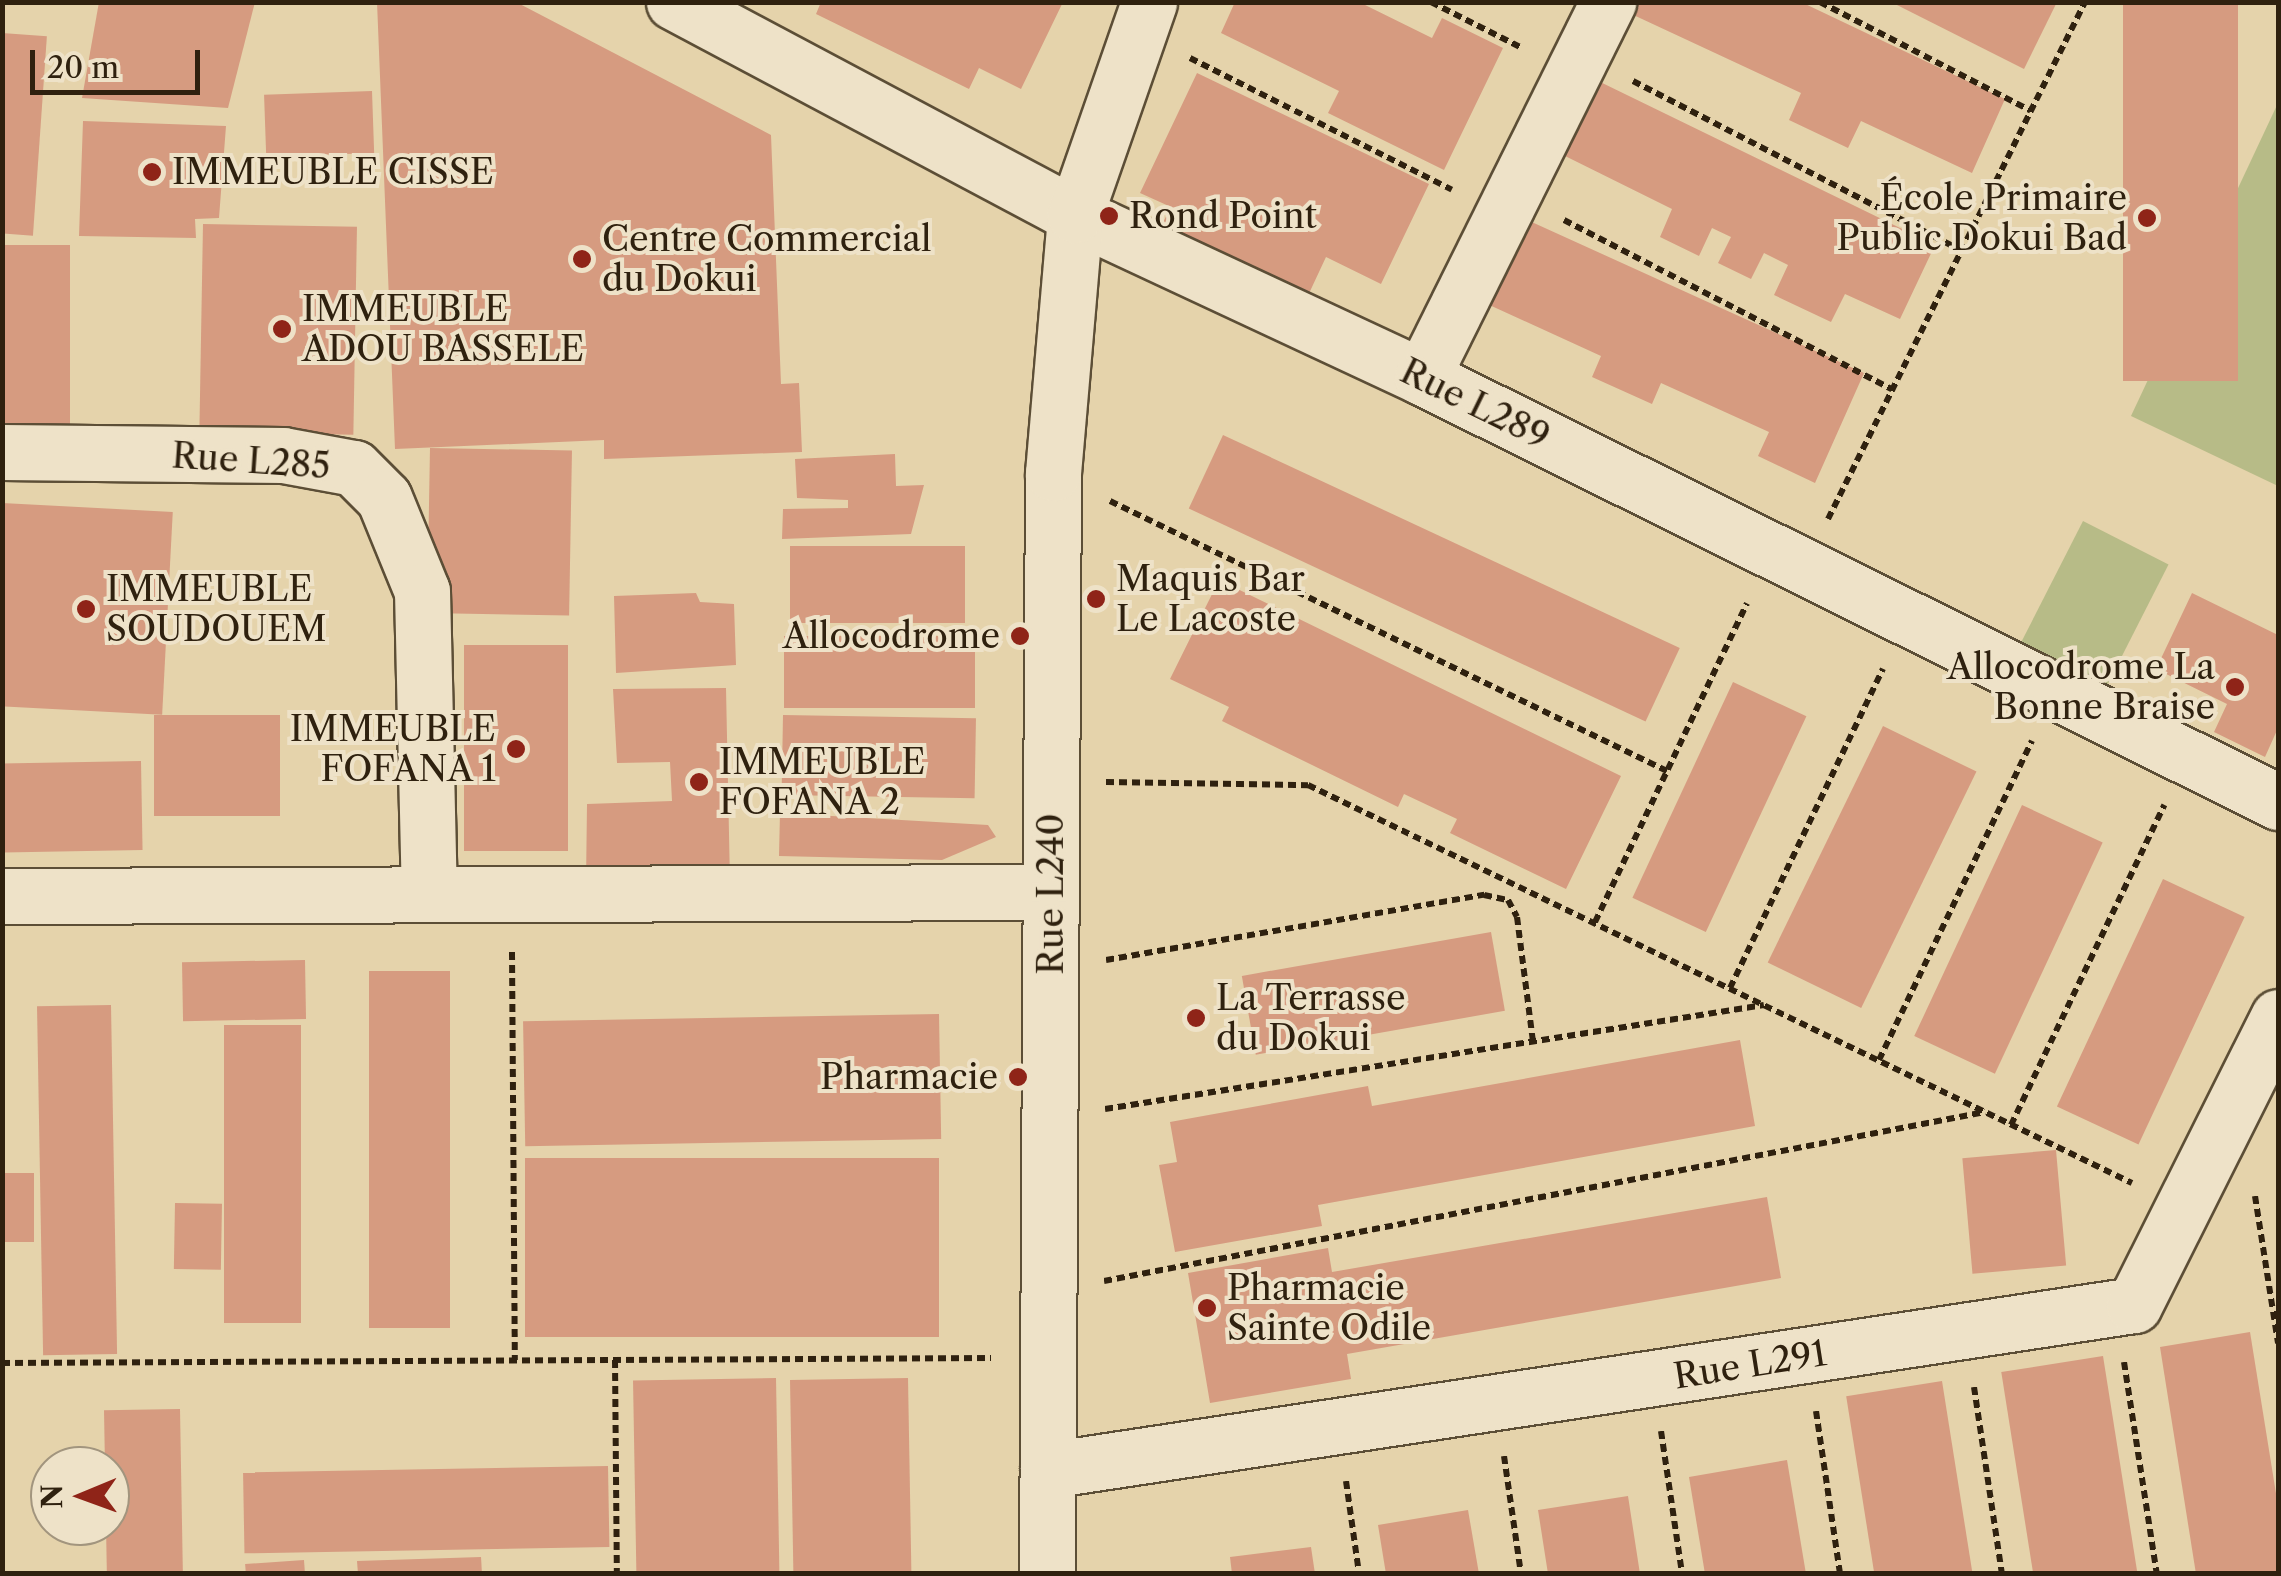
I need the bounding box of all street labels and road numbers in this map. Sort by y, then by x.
street label: Rue L289 [1394,350,1556,458]
street label: Rue L285 [170,435,332,487]
street label: Rue L240 [1030,813,1072,975]
street label: Rue L291 [1670,1332,1830,1398]

